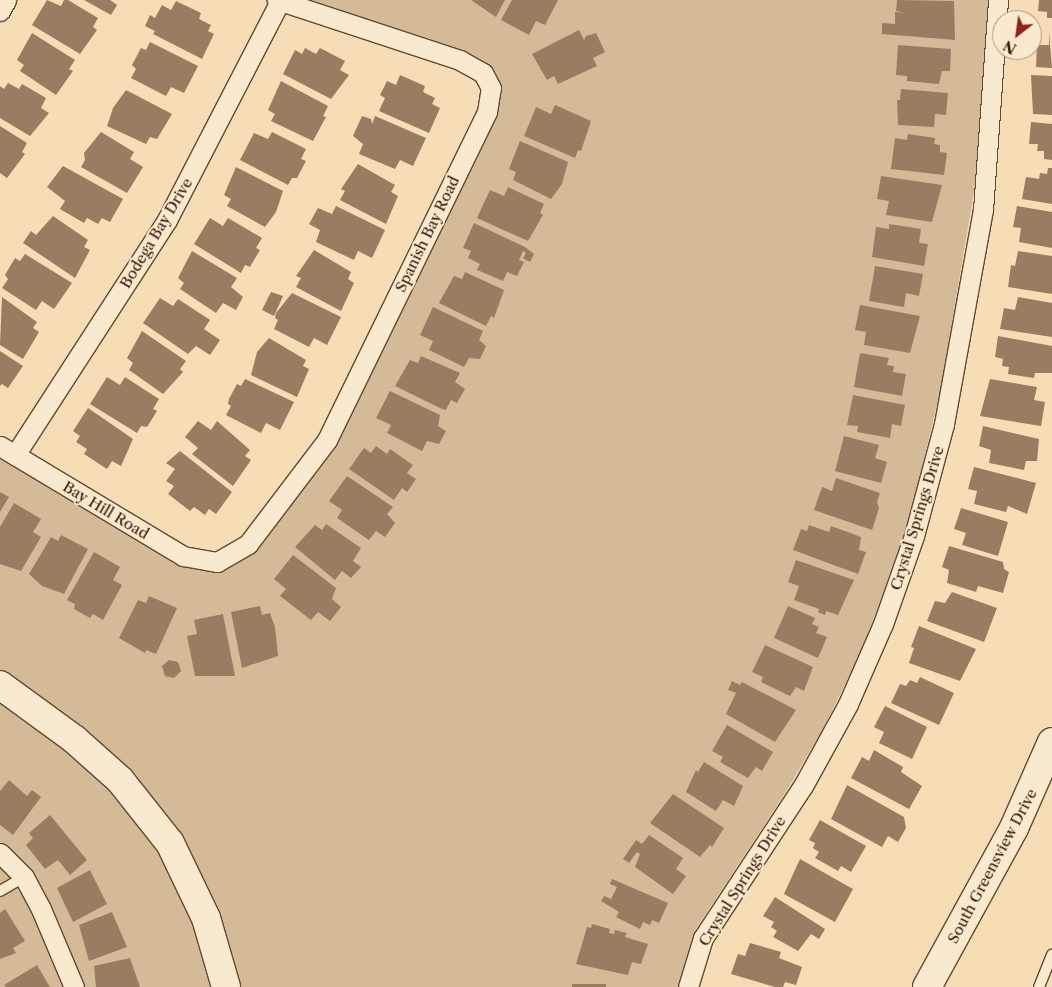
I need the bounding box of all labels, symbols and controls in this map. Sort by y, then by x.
north arrow [992,10,1042,60]
text: N [1000,36,1020,58]
street label: Spanish Bay Road [391,173,463,295]
street label: Bodega Bay Drive [116,174,196,292]
street label: Crystal Springs Drive [886,444,948,592]
street label: Bay Hill Road [59,477,153,543]
street label: South Greensview Drive [943,785,1041,947]
street label: Crystal Springs Drive [695,813,789,949]

